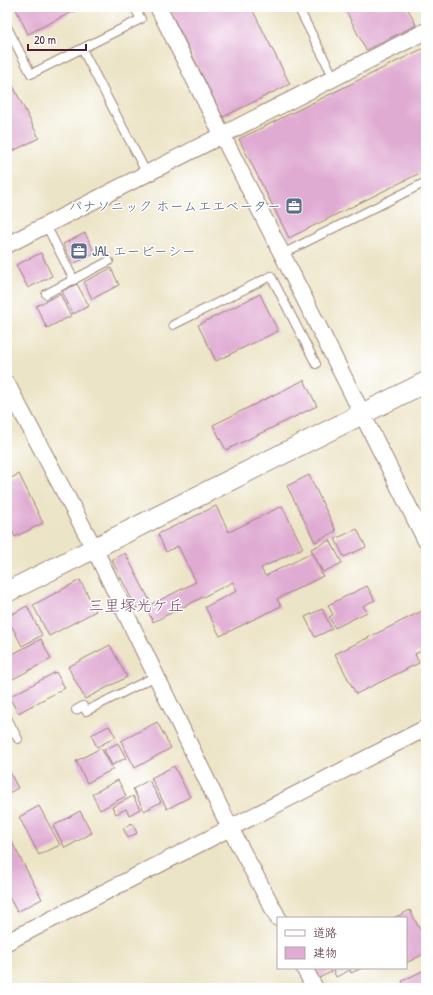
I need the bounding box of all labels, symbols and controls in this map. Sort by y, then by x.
scale bar [28,26,86,52]
text: 20 m [34,31,56,48]
place label: パナソニック ホームエエベーター [69,196,281,215]
office icon: パナソニック ホームエエベーター [284,196,304,216]
office icon: JAL エービーシー [69,241,89,261]
place label: JAL エービーシー [92,241,196,260]
district label: 三里塚光ケ丘 [88,594,184,616]
legend [277,917,407,969]
text: 道路 [313,924,337,941]
text: 建物 [313,944,337,961]

